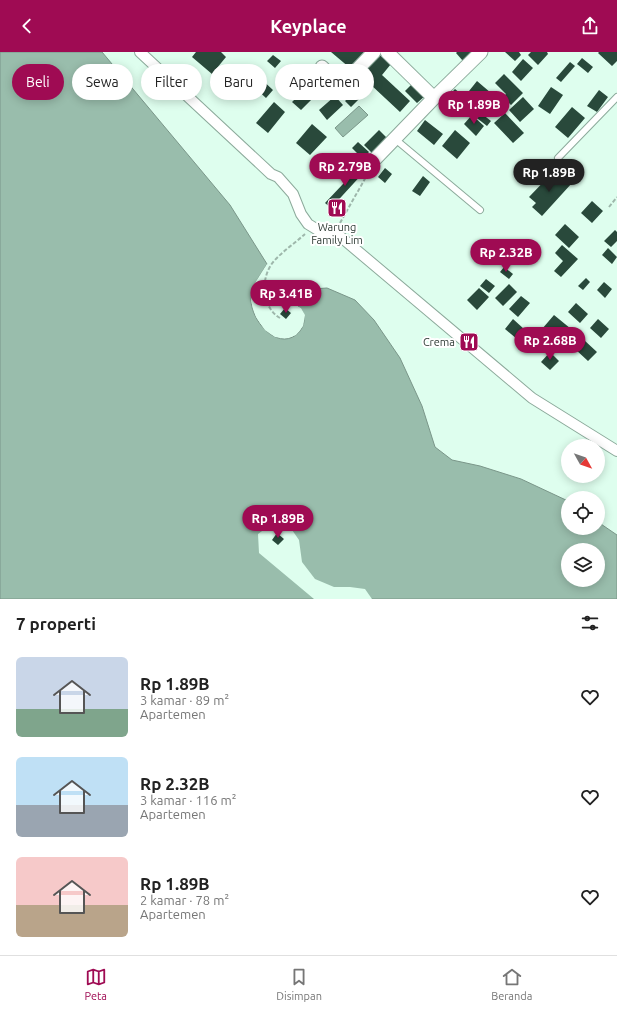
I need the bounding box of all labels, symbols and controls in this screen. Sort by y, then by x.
icon: back [16,15,38,37]
icon: share [579,15,601,37]
text: Keyplace [270,16,347,36]
chip: Beli [12,64,64,100]
chip: Sewa [72,64,133,100]
chip: Filter [141,64,202,100]
chip: Baru [210,64,267,100]
chip: Apartemen [275,64,374,100]
pin: Rp 1.89B [433,91,515,125]
text: Rp 1.89B [447,97,501,111]
pin: Rp 2.79B [304,153,386,187]
text: Rp 2.79B [318,159,372,173]
pin: Rp 1.89B [508,159,590,193]
text: Rp 1.89B [522,165,576,179]
restaurant icon: Warung Family Lim [326,197,348,219]
place label: Warung Family Lim [311,221,363,246]
pin: Rp 2.32B [465,239,547,273]
text: Rp 2.32B [479,245,533,259]
pin: Rp 3.41B [245,280,327,314]
text: Rp 3.41B [259,286,313,300]
pin: Rp 2.68B [509,327,591,361]
restaurant icon: Crema [458,331,480,353]
text: Rp 2.68B [523,333,577,347]
place label: Crema [423,336,455,348]
north arrow [561,439,605,483]
map controls [561,439,605,587]
button: locate [561,491,605,535]
pin: Rp 1.89B [237,505,319,539]
text: Rp 1.89B [251,511,305,525]
button: layers [561,543,605,587]
icon: filters [579,612,601,634]
text: 7 properti [16,614,96,633]
icon: home [48,673,96,721]
text: Rp 1.89B [140,674,210,693]
icon: heart [579,686,601,708]
text: 3 kamar · 89 m² [140,693,229,707]
text: Apartemen [140,707,206,721]
icon: home [48,773,96,821]
text: Rp 2.32B [140,774,210,793]
icon: heart [579,786,601,808]
text: 3 kamar · 116 m² [140,793,236,807]
text: Apartemen [140,807,206,821]
icon: home [48,873,96,921]
text: Rp 1.89B [140,874,210,893]
icon: heart [579,886,601,908]
text: 2 kamar · 78 m² [140,893,229,907]
text: Apartemen [140,907,206,921]
tab: Peta [85,966,107,1002]
tab: Disimpan [276,966,322,1002]
tab: Beranda [491,966,532,1002]

